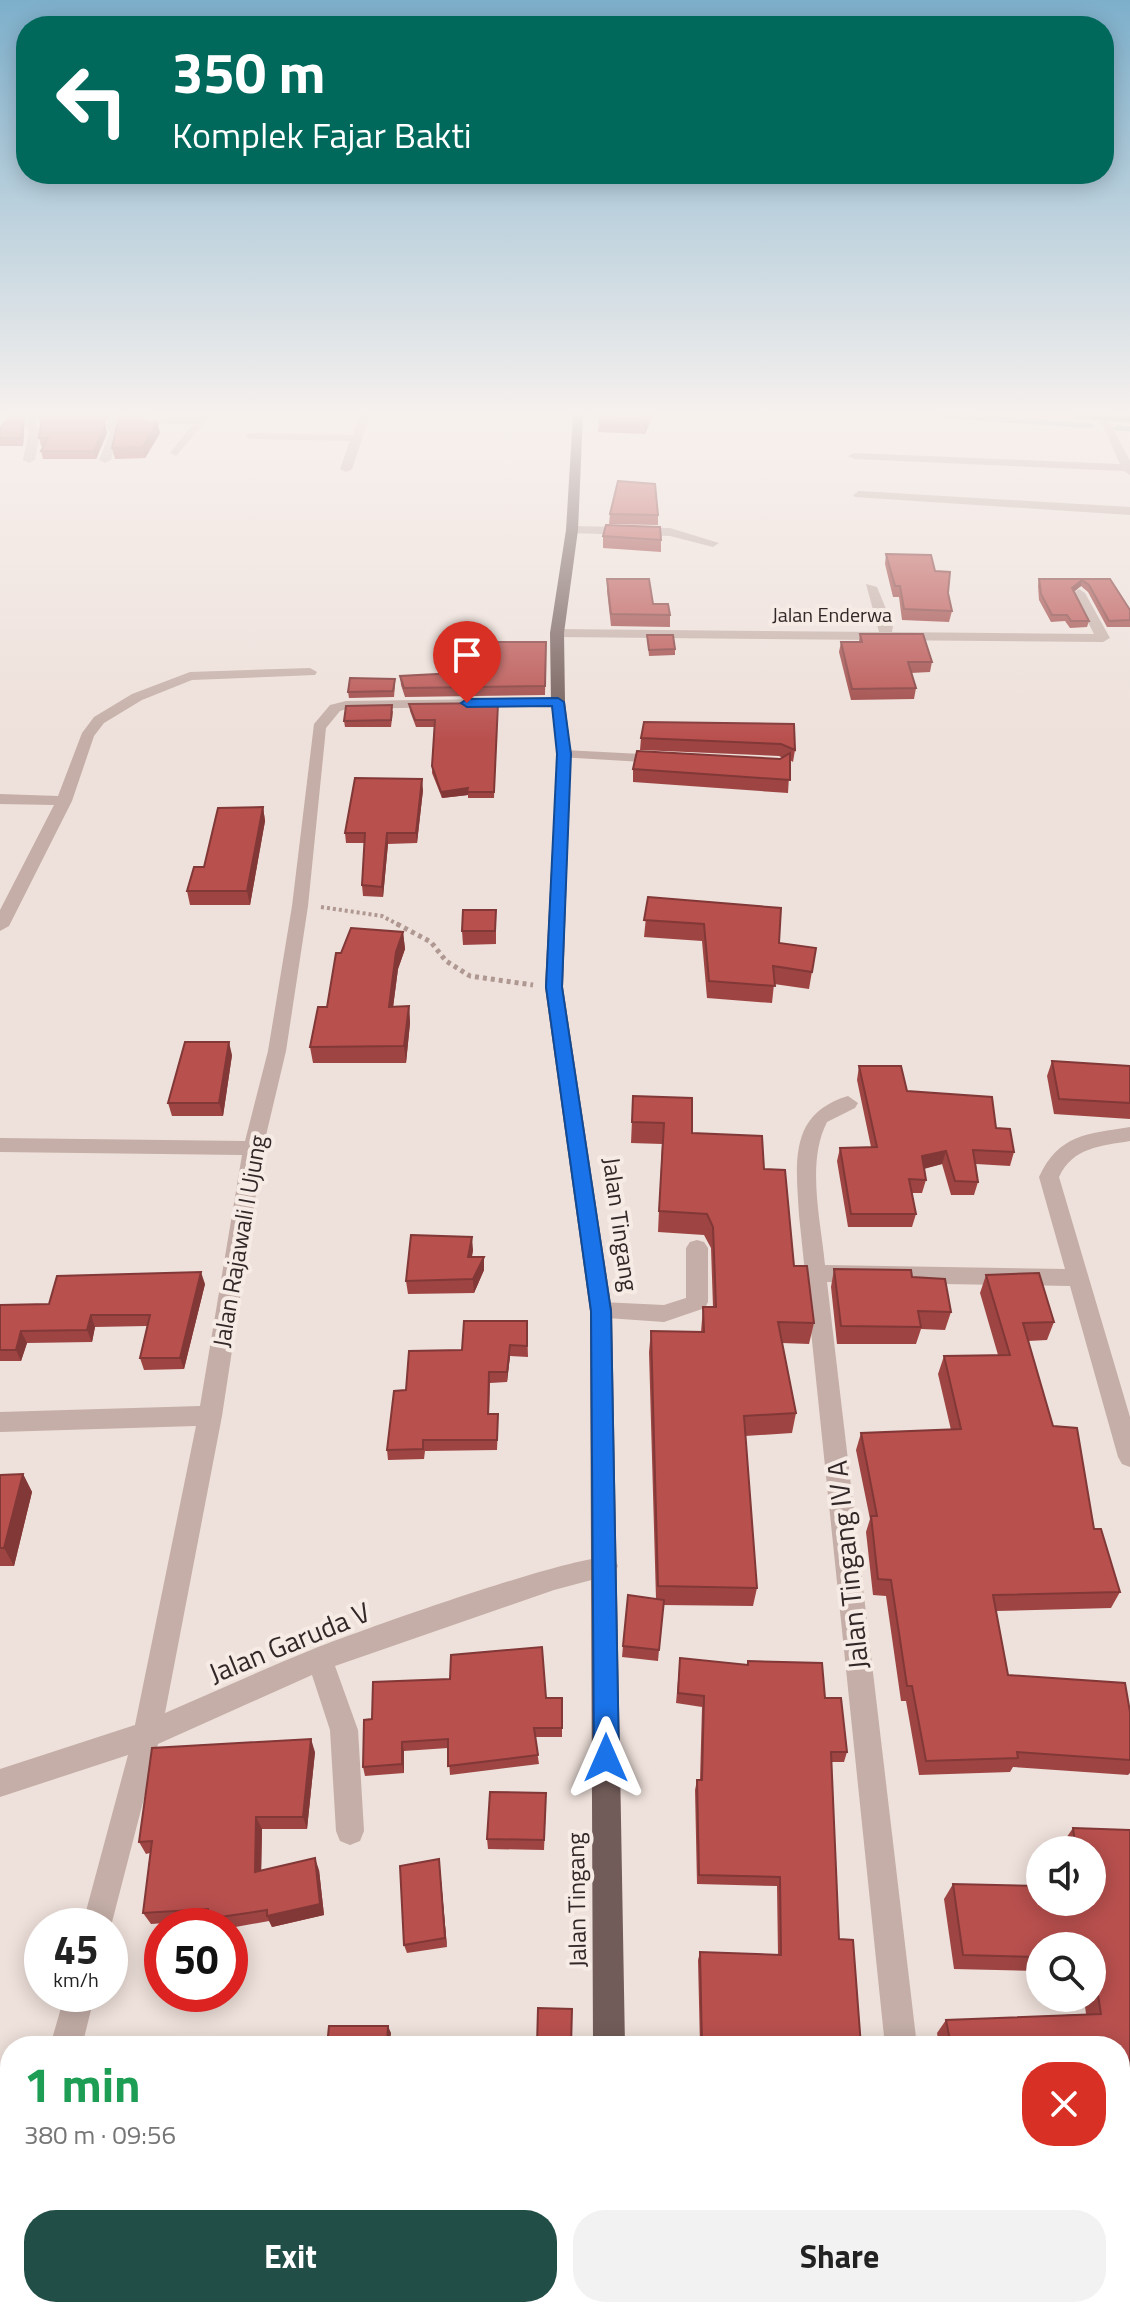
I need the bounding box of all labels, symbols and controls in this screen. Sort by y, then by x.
text: 350 m [172,30,325,115]
icon: left [40,48,144,152]
text: Komplek Fajar Bakti [172,107,472,162]
street label: Jalan Enderwa [772,599,892,630]
pin [433,621,501,703]
icon: arrive [445,633,489,677]
street label: Jalan Rajawali I Ujung [203,1132,275,1350]
street label: Jalan Tingang [594,1155,648,1293]
street label: Jalan Tingang IV A [815,1458,879,1672]
street label: Jalan Garuda V [202,1590,376,1694]
position arrow [564,1716,648,1800]
street label: Jalan Tingang [557,1832,595,1968]
map controls [1026,1836,1106,2012]
button: sound [1026,1836,1106,1916]
speed limit sign: 50 [144,1908,248,2012]
text: 45 [54,1919,98,1980]
button: search [1026,1932,1106,2012]
text: km/h [53,1964,99,1995]
text: 1 min [24,2048,141,2121]
button: close [1022,2062,1106,2146]
text: 380 m · 09:56 [24,2115,176,2154]
button: Exit [24,2210,557,2302]
button: Share [573,2210,1106,2302]

